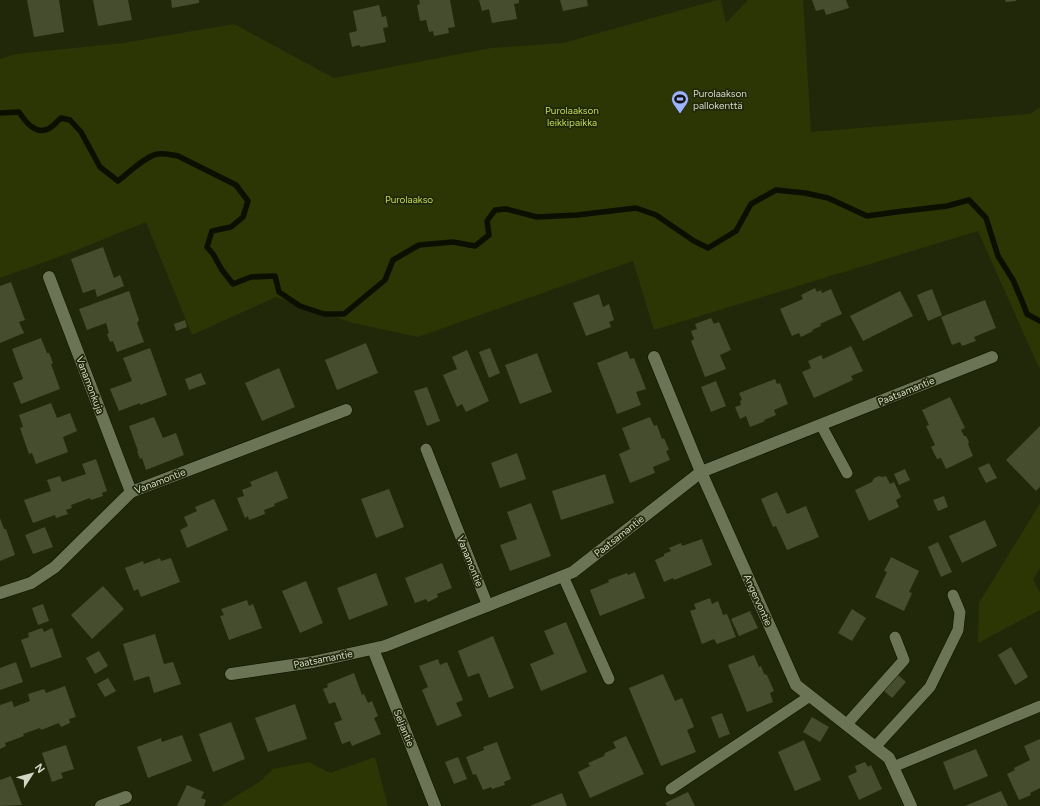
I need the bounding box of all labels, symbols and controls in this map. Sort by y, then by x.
place label: Purolaakson pallokenttä [693,87,747,112]
sports icon: Purolaakson pallokenttä [670,89,690,114]
park label: Purolaakson leikkipaikka [545,104,599,129]
park label: Purolaakso [385,193,433,206]
street label: Vanamonkuja [73,354,107,416]
street label: Paatsamantie [876,374,937,408]
street label: Vanamontie [133,465,188,497]
street label: Paatsamantie [591,512,647,560]
street label: Vanamontie [454,534,486,589]
street label: Angervontie [741,572,775,628]
street label: Paatsamantie [292,647,354,671]
street label: Seljantie [391,708,417,749]
north arrow [12,754,52,794]
text: N [32,761,47,776]

